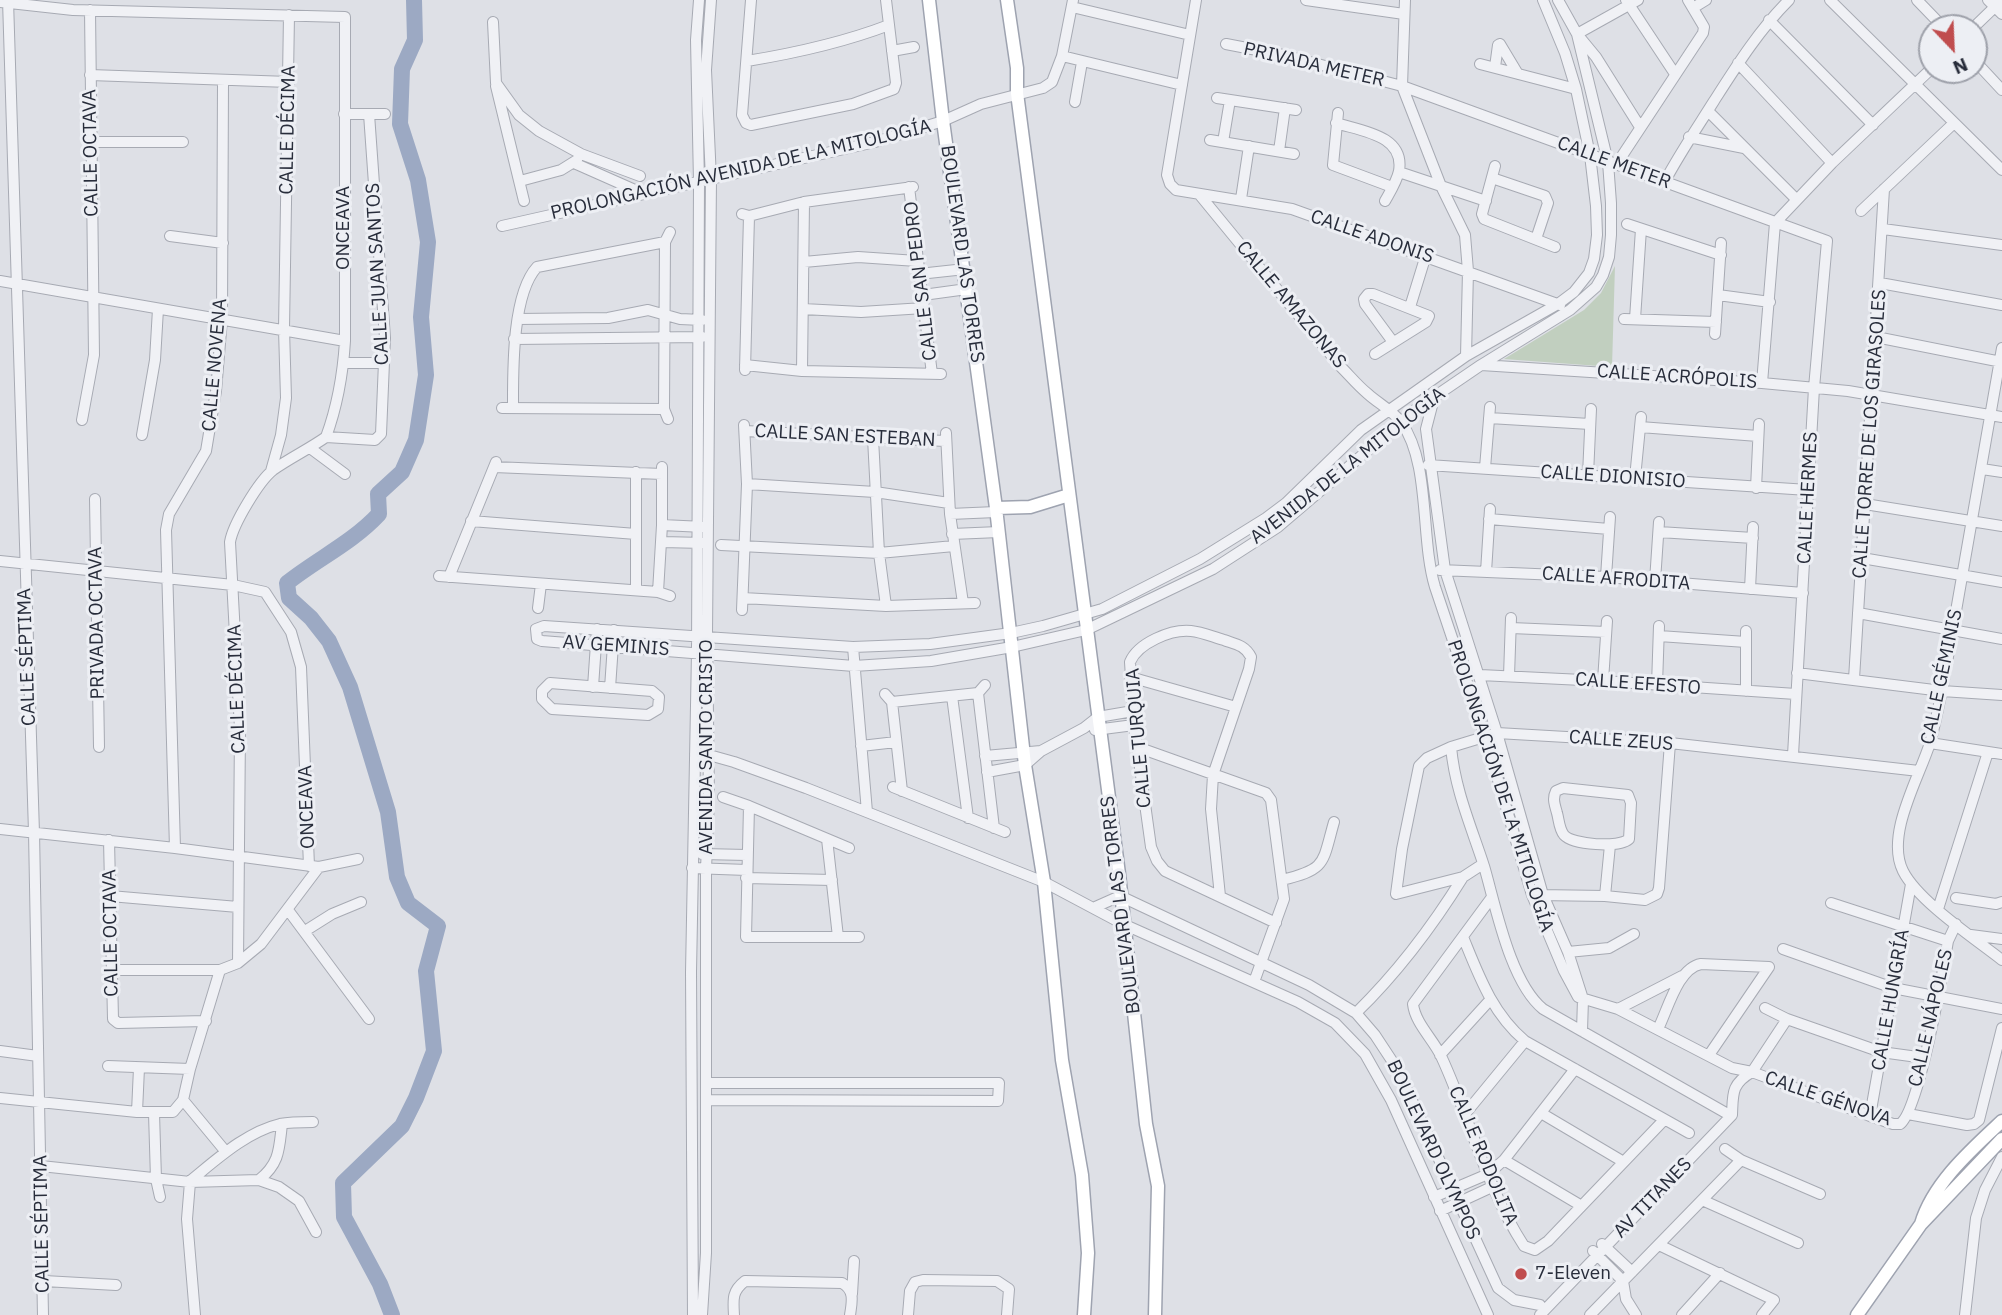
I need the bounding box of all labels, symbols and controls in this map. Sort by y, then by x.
north arrow [1918,14,1988,84]
street label: PRIVADA METER [1241,38,1387,92]
text: N [1949,53,1971,80]
street label: CALLE DÉCIMA [275,65,301,195]
street label: CALLE OCTAVA [78,89,104,217]
street label: PROLONGACIÓN AVENIDA DE LA MITOLOGÍA [548,115,934,225]
street label: CALLE METER [1554,132,1674,194]
street label: BOULEVARD LAS TORRES [935,144,989,364]
street label: CALLE JUAN SANTOS [362,182,394,366]
street label: ONCEAVA [333,186,355,270]
street label: CALLE SAN PEDRO [900,200,942,362]
street label: CALLE ADONIS [1307,205,1437,269]
street label: CALLE AMAZONAS [1231,237,1351,373]
street label: CALLE TORRE DE LOS GIRASOLES [1849,289,1891,579]
street label: CALLE NOVENA [198,298,232,432]
street label: CALLE ACRÓPOLIS [1596,360,1758,394]
street label: AVENIDA DE LA MITOLOGÍA [1246,383,1450,549]
street label: CALLE SAN ESTEBAN [754,420,936,452]
street label: CALLE HERMES [1793,431,1823,565]
street label: CALLE DIONISIO [1540,461,1686,493]
street label: PRIVADA OCTAVA [84,546,110,700]
street label: CALLE AFRODITA [1541,562,1691,596]
street label: CALLE SÉPTIMA [13,588,41,726]
street label: CALLE GÉMINIS [1917,607,1967,747]
street label: CALLE DÉCIMA [223,624,251,754]
street label: AV GEMINIS [562,631,670,661]
street label: PROLONGACIÓN DE LA MITOLOGÍA [1442,637,1558,935]
street label: AVENIDA SANTO CRISTO [696,639,718,855]
street label: CALLE TURQUIA [1122,667,1156,809]
street label: CALLE EFESTO [1574,668,1702,700]
street label: CALLE ZEUS [1568,726,1674,756]
street label: ONCEAVA [294,765,320,849]
street label: BOULEVARD LAS TORRES [1096,795,1146,1015]
street label: CALLE OCTAVA [98,869,124,997]
street label: CALLE HUNGRÍA [1867,927,1915,1073]
street label: CALLE NÁPOLES [1904,947,1958,1089]
street label: BOULEVARD OLYMPOS [1381,1056,1485,1244]
street label: CALLE GÉNOVA [1762,1067,1894,1131]
street label: CALLE RODOLITA [1443,1083,1523,1229]
street label: AV TITANES [1609,1153,1697,1243]
street label: CALLE SÉPTIMA [29,1155,55,1293]
place label: 7-Eleven [1535,1263,1611,1285]
marker: 7-Eleven [1513,1266,1529,1282]

